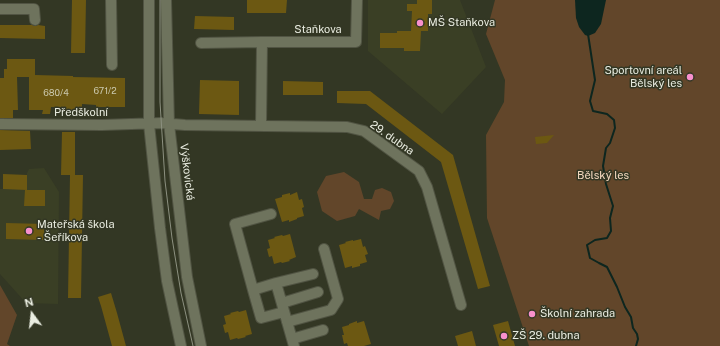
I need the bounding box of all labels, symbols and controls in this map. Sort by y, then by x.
place label: MŠ Staňkova [428,16,495,30]
marker: MŠ Staňkova [415,18,425,28]
street label: Staňkova [294,23,342,37]
place label: Sportovní areál Bělský les [604,64,682,90]
marker: Sportovní areál Bělský les [685,72,695,82]
house number: 671/2 [93,86,117,96]
house number: 680/4 [43,88,69,98]
street label: Předškolní [54,106,108,120]
street label: 29. dubna [368,118,416,158]
street label: Výškovická [177,143,197,201]
park label: Bělský les [577,169,629,183]
place label: Mateřská škola - Šeříkova [37,218,115,244]
marker: Mateřská škola - Šeříkova [24,226,34,236]
north arrow [12,294,52,334]
text: N [23,296,35,309]
place label: Školní zahrada [540,307,615,321]
marker: Školní zahrada [527,309,537,319]
place label: ZŠ 29. dubna [512,329,580,343]
marker: ZŠ 29. dubna [499,331,509,341]

